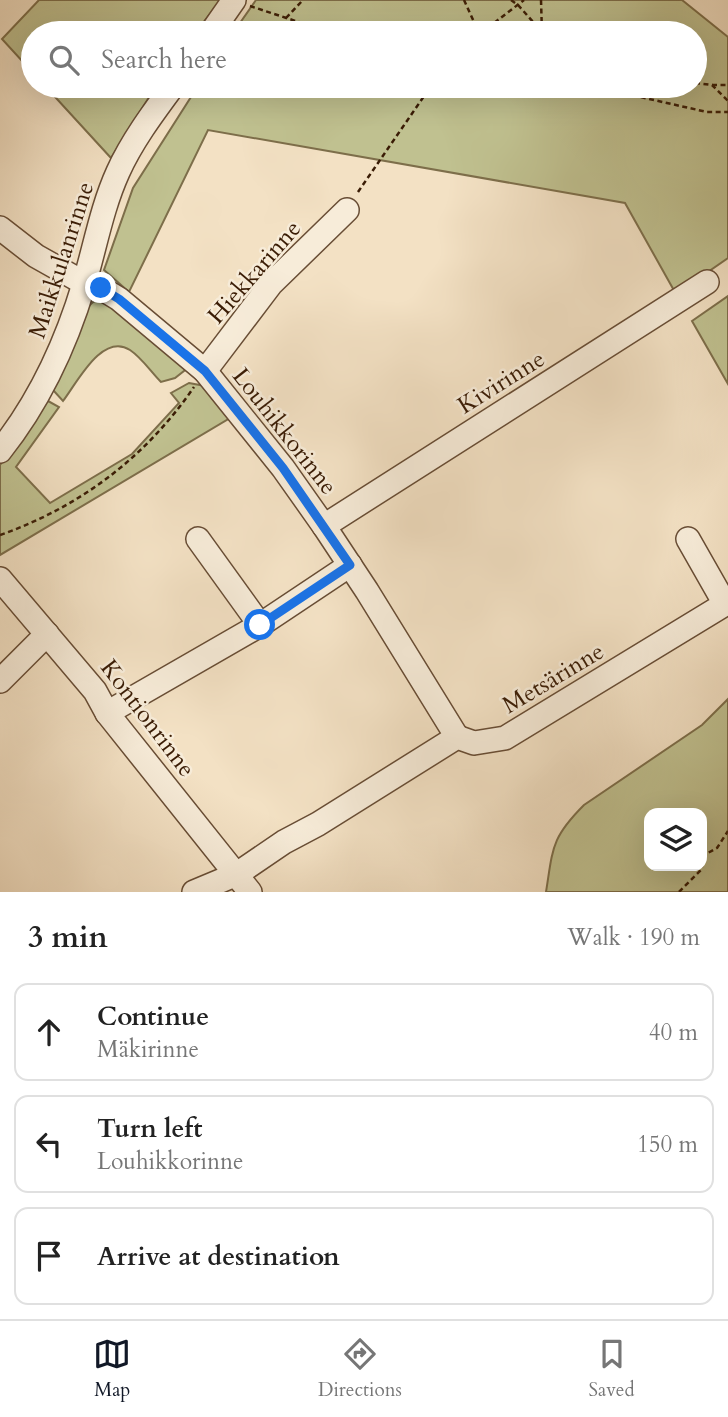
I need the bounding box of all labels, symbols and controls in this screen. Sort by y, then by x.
search box [21,21,707,98]
icon: search [45,41,83,79]
text: Search here [101,42,227,77]
street label: Maikkulanrinne [21,178,102,342]
street label: Hiekkarinne [200,213,309,331]
route end [85,272,116,303]
street label: Kivirinne [451,343,551,422]
street label: Louhikkorinne [225,361,345,502]
route start [244,609,275,640]
street label: Metsärinne [496,635,610,722]
street label: Kontionrinne [93,653,203,784]
map controls [644,808,707,871]
button: layers [644,808,707,871]
text: 3 min [28,917,108,958]
text: Walk · 190 m [567,922,700,953]
text: Continue [97,999,209,1034]
icon: ahead [30,1013,68,1051]
text: 40 m [649,1017,698,1048]
text: Mäkirinne [97,1034,199,1065]
text: Turn left [97,1111,202,1146]
icon: left [30,1125,68,1163]
text: 150 m [637,1129,698,1160]
text: Louhikkorinne [97,1146,244,1177]
icon: arrive [30,1237,68,1275]
text: Arrive at destination [97,1239,340,1274]
tab: Map [93,1335,131,1403]
tab: Directions [318,1335,402,1403]
tab: Saved [589,1335,635,1403]

